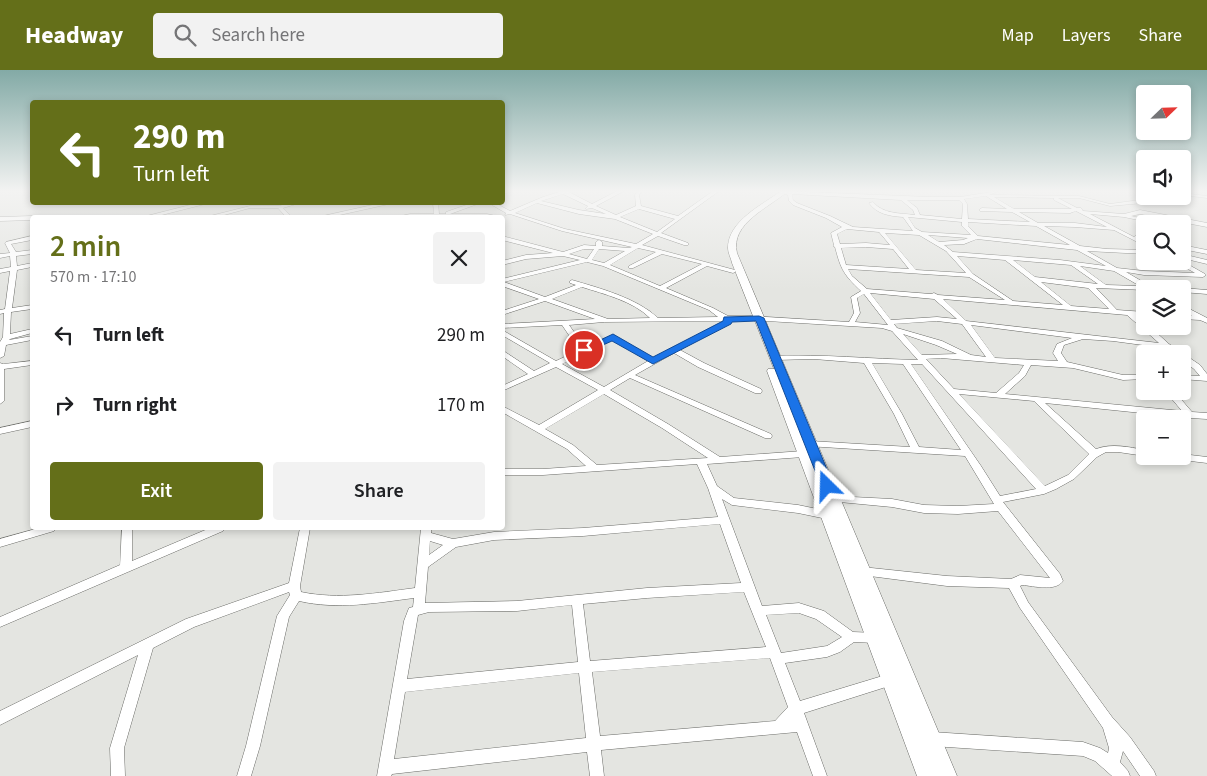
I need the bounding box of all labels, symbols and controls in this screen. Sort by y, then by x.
search box [153,13,503,58]
text: Headway [25,18,123,53]
icon: search [171,21,199,49]
text: Search here [211,22,305,49]
text: Map [1002,23,1034,48]
text: Layers [1062,23,1111,48]
text: Share [1139,23,1182,48]
north arrow [1136,85,1191,140]
map controls [1136,85,1191,465]
text: 290 m [133,112,225,162]
icon: left [50,120,115,185]
button: sound [1136,150,1191,205]
text: Turn left [133,158,209,190]
button: search [1136,215,1191,270]
text: 2 min [50,225,121,268]
button: close [433,232,485,284]
text: 570 m · 17:10 [50,266,137,288]
button: layers [1136,280,1191,335]
icon: left [50,321,78,349]
text: Turn left [93,322,164,349]
text: 290 m [437,322,485,349]
pin [563,329,605,371]
icon: arrive [570,336,598,364]
button: + [1136,345,1191,400]
icon: right [50,391,78,419]
text: Turn right [93,392,177,419]
text: 170 m [437,392,485,419]
button: − [1136,410,1191,465]
position arrow [800,459,852,511]
button: Exit [50,462,263,520]
button: Share [273,462,485,520]

